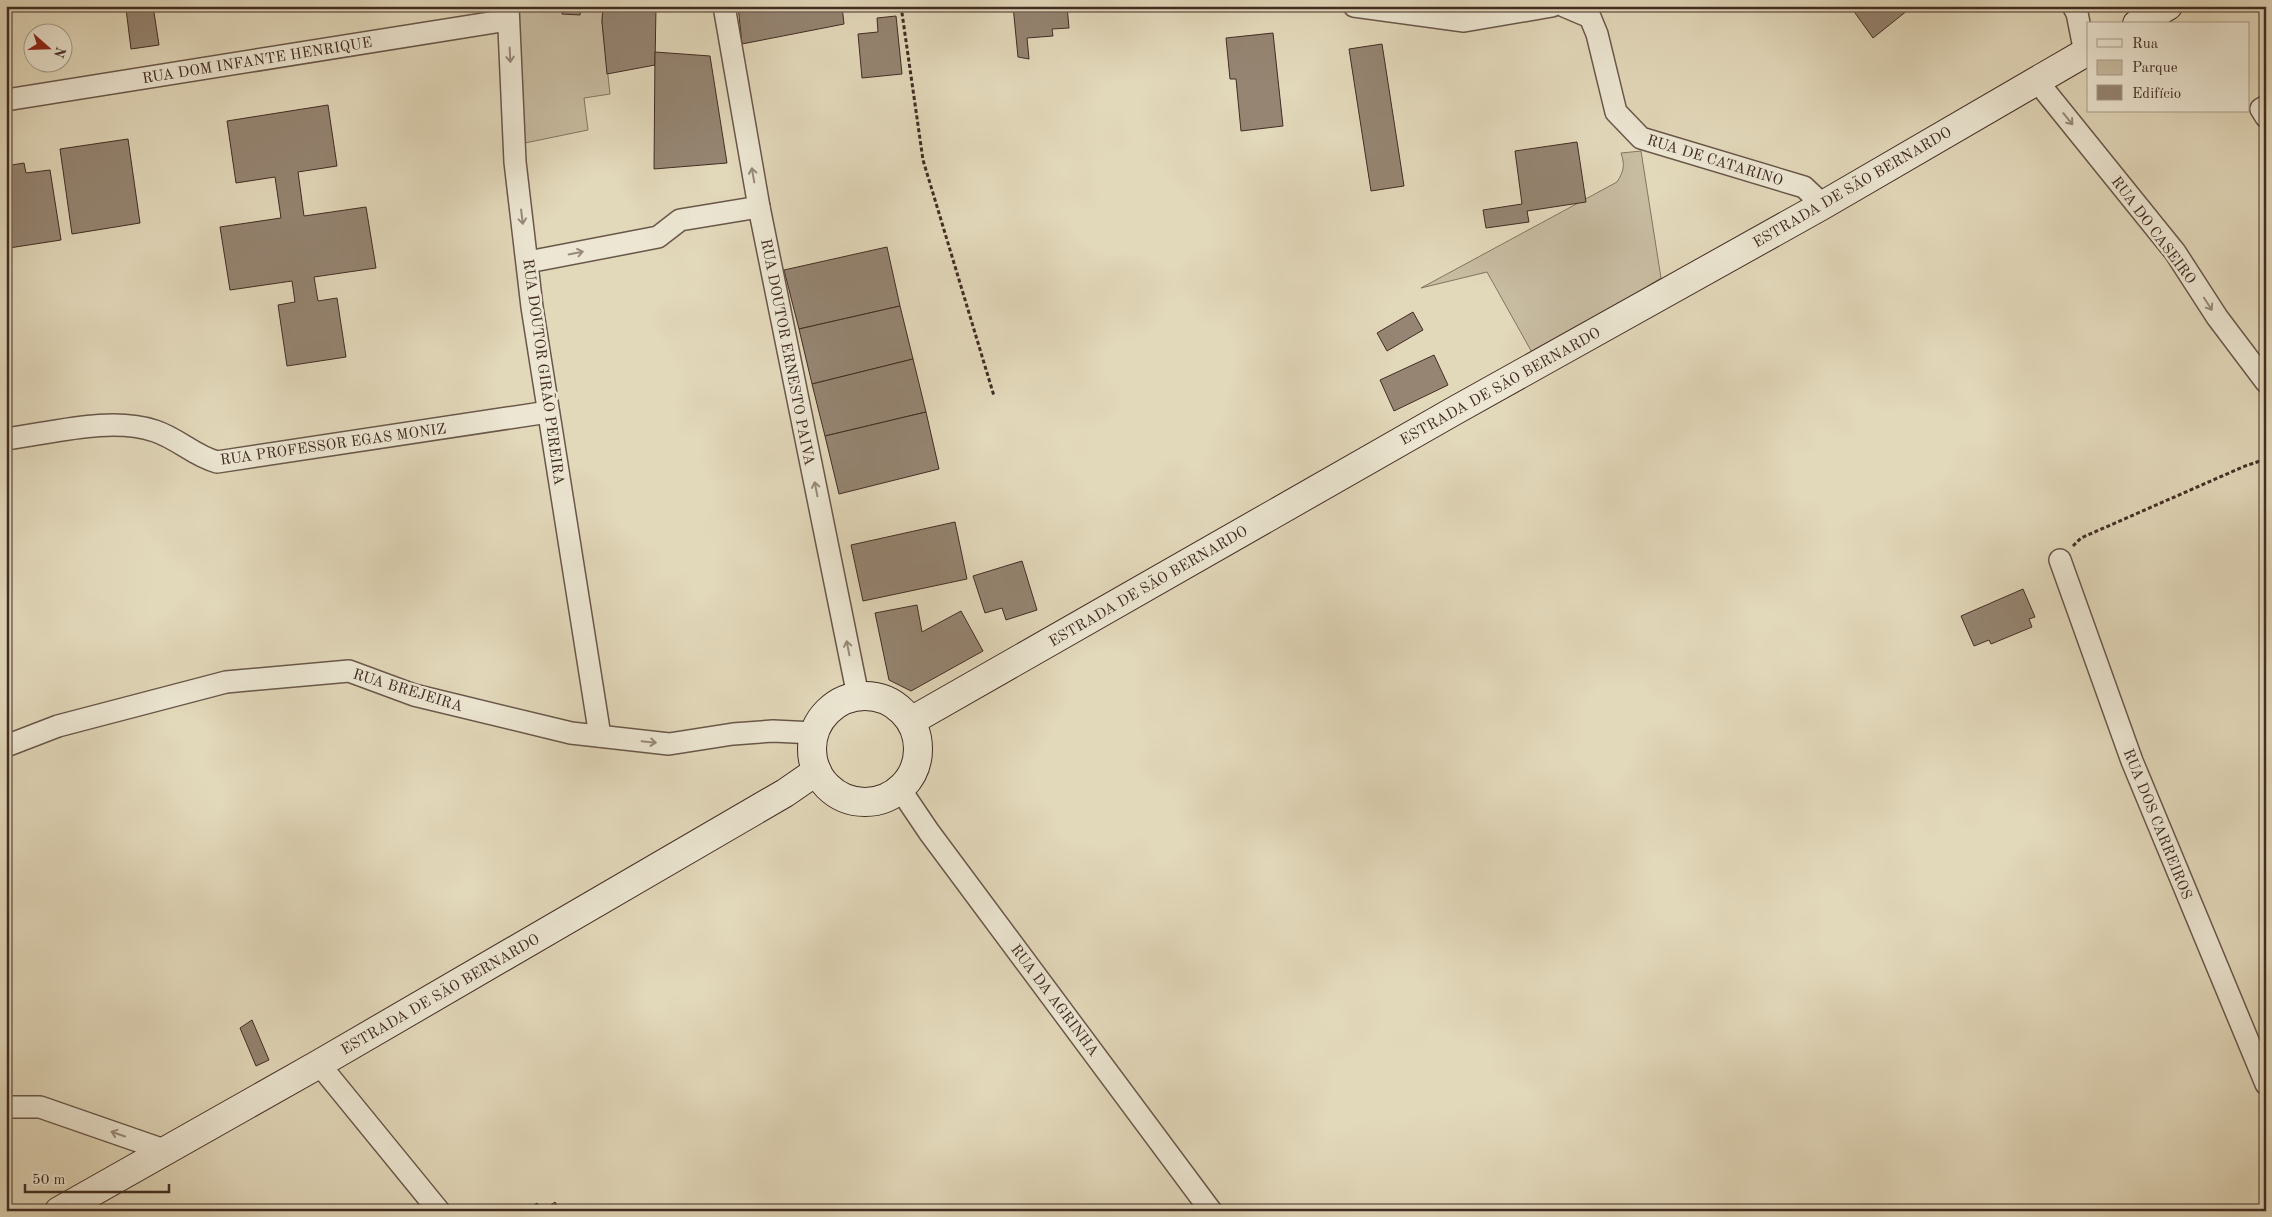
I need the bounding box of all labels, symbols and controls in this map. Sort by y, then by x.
north arrow [22,22,72,72]
legend [2087,22,2250,112]
street label: RUA DOM INFANTE HENRIQUE [141,36,373,87]
text: Rua [2132,37,2159,52]
text: N [51,45,68,60]
one-way arrow [505,47,514,63]
text: Parque [2132,61,2178,76]
text: Edifício [2132,87,2181,102]
one-way arrow [2062,112,2073,125]
street label: ESTRADA DE SÃO BERNARDO [1749,123,1955,251]
street label: RUA DE CATARINO [1645,134,1784,189]
one-way arrow [748,168,758,184]
street label: RUA DO CASEIRO [2108,174,2198,287]
one-way arrow [517,209,527,225]
street label: RUA DOUTOR ERNESTO PAIVA [757,238,816,468]
one-way arrow [567,247,583,257]
street label: RUA DOUTOR GIRÃO PEREIRA [519,258,569,487]
one-way arrow [2203,296,2213,310]
street label: ESTRADA DE SÃO BERNARDO [1397,323,1603,449]
street label: RUA PROFESSOR EGAS MONIZ [219,422,447,469]
one-way arrow [810,481,820,497]
street label: ESTRADA DE SÃO BERNARDO [1045,522,1251,650]
one-way arrow [842,641,852,657]
street label: RUA BREJEIRA [351,668,465,715]
one-way arrow [640,737,656,746]
street label: RUA DOS CARREIROS [2120,747,2194,902]
street label: ESTRADA DE SÃO BERNARDO [337,930,543,1058]
street label: RUA DA AGRINHA [1007,942,1101,1060]
one-way arrow [110,1129,126,1138]
scale bar [25,1162,169,1194]
text: 50 m [32,1173,66,1188]

